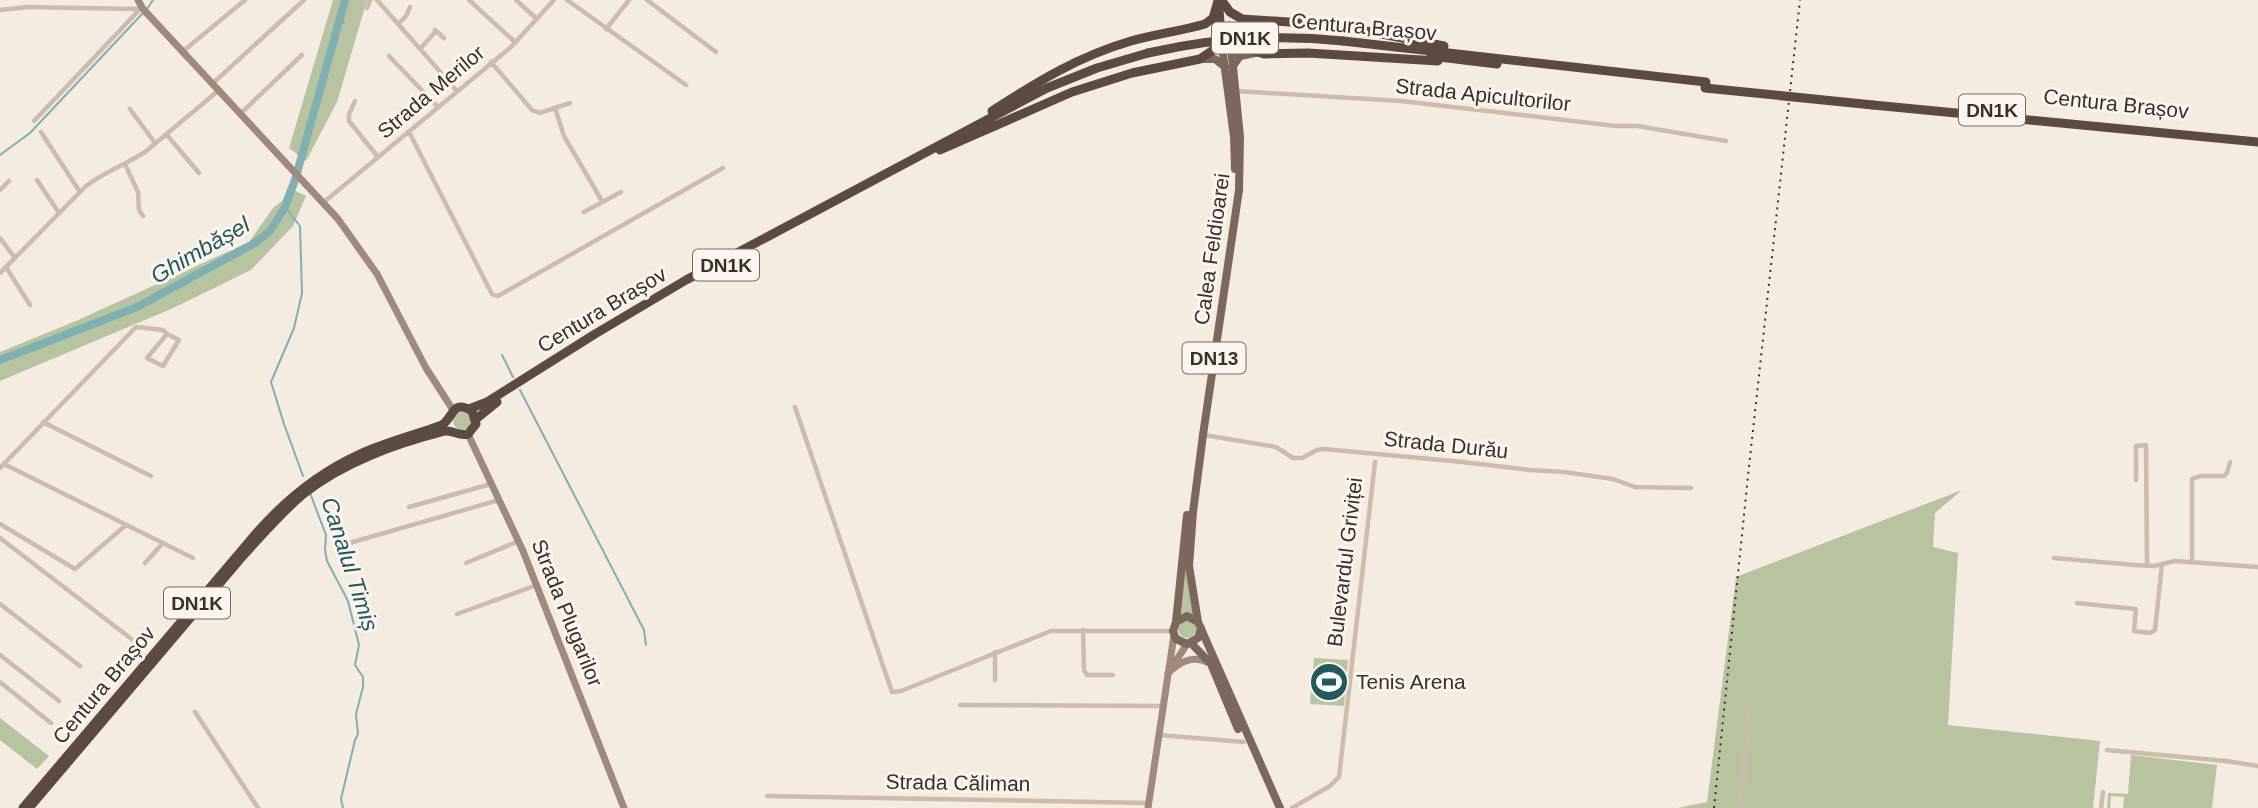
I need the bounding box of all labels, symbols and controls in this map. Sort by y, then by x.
street label: Centura Brașov [1290,9,1438,44]
road number: DN1K [1212,22,1278,54]
street label: Strada Merilor [373,40,489,143]
street label: Strada Apicultorilor [1394,74,1572,115]
street label: Centura Brașov [2042,84,2190,123]
road number: DN1K [1959,94,2025,125]
street label: Calea Feldioarei [1189,172,1234,326]
water label: Ghimbășel [146,211,255,289]
road number: DN1K [693,249,759,280]
street label: Centura Brașov [533,262,671,357]
road number: DN13 [1182,342,1246,374]
street label: Strada Durău [1383,427,1509,462]
street label: Bulevardul Griviței [1323,476,1366,648]
water label: Canalul Timiș [316,494,384,635]
street label: Strada Plugarilor [528,536,607,690]
road number: DN1K [164,588,230,618]
street label: Centura Brașov [48,621,160,748]
sports icon: Tenis Arena [1308,661,1350,703]
place label: Tenis Arena [1356,670,1466,693]
street label: Strada Căliman [885,770,1031,795]

